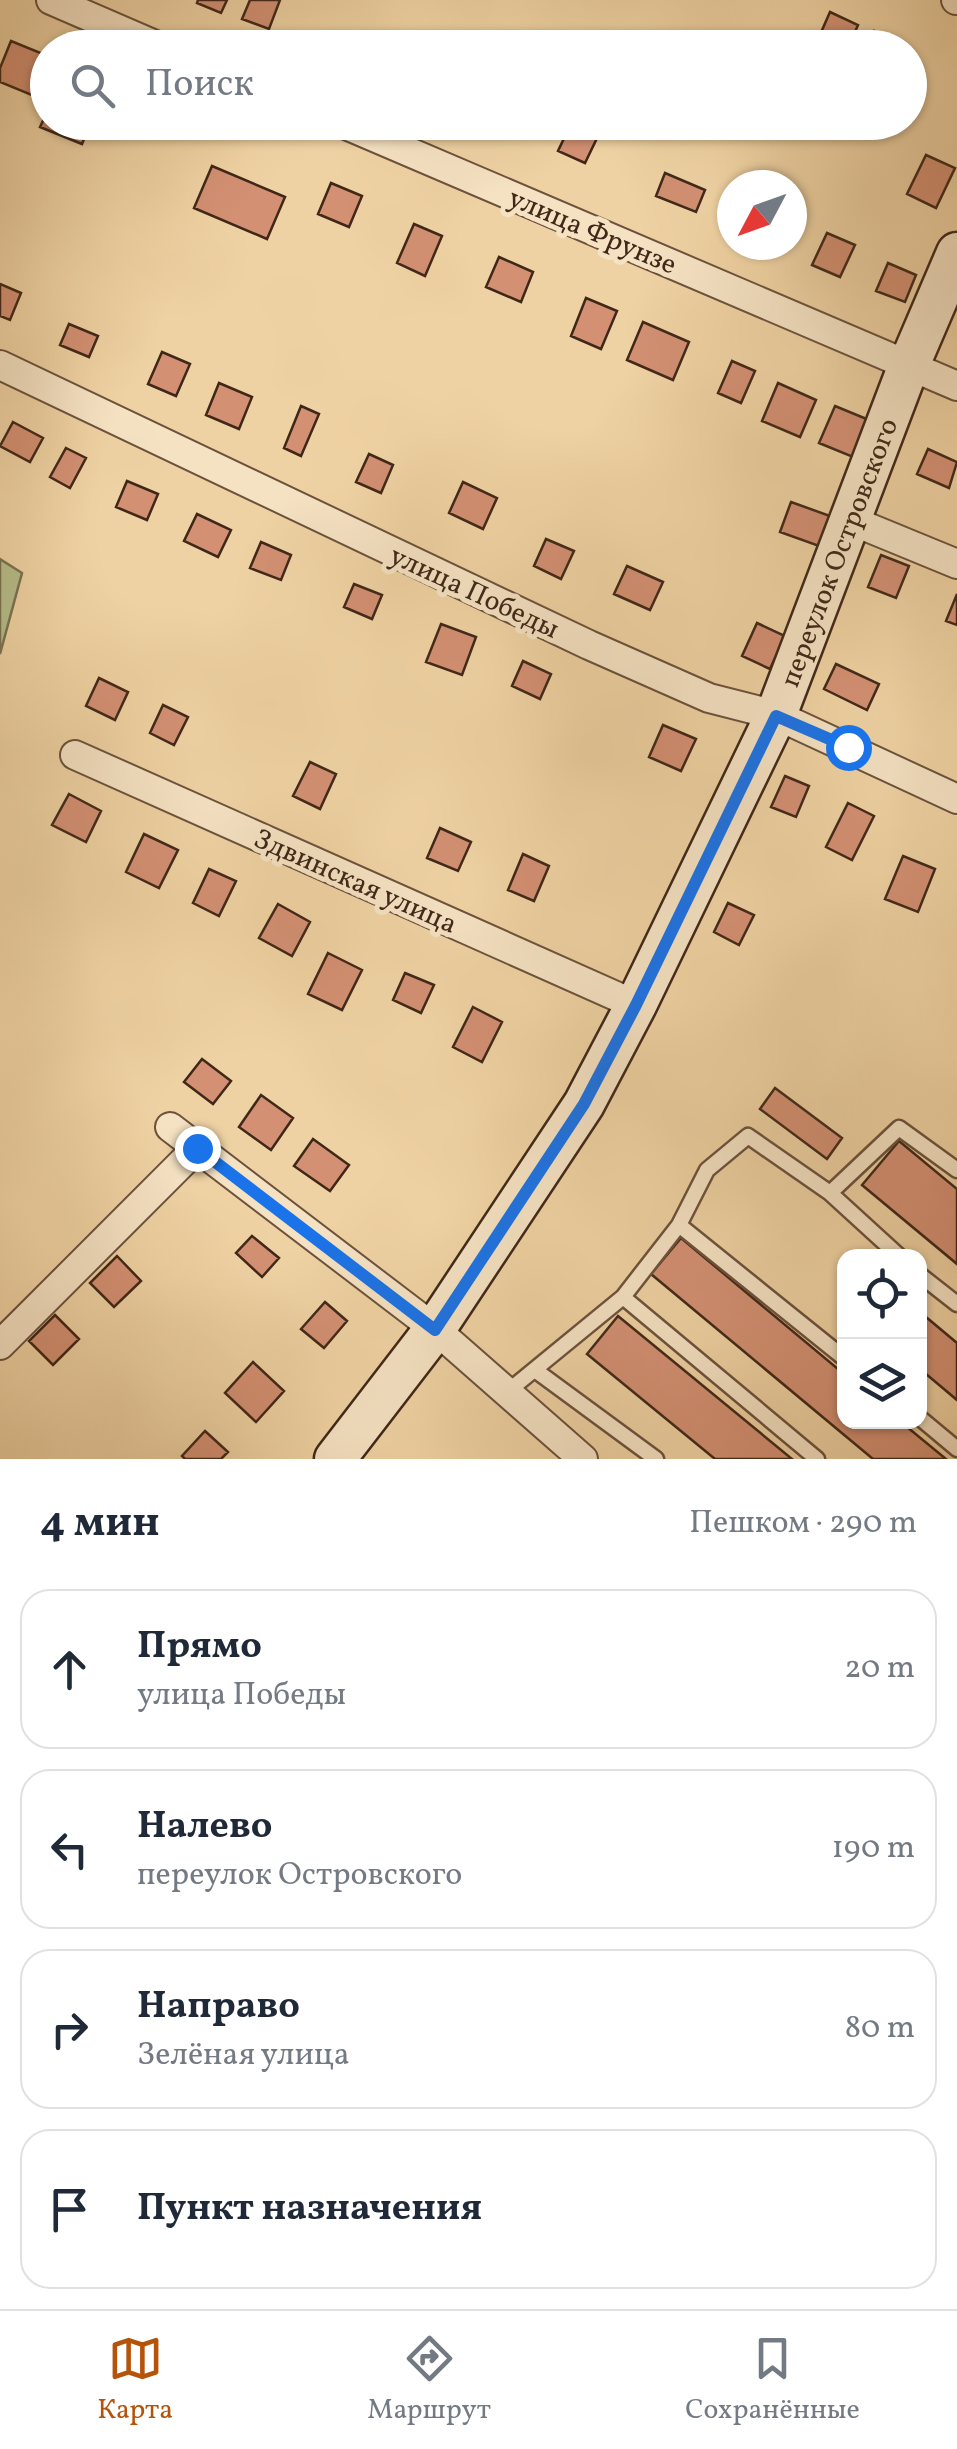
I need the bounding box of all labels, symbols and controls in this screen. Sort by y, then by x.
search box [30,30,927,140]
icon: search [65,58,120,113]
text: Поиск [145,59,254,112]
north arrow [717,170,807,260]
street label: улица Фрунзе [502,179,682,285]
street label: переулок Островского [771,413,909,693]
street label: улица Победы [383,537,565,650]
route start [826,725,872,771]
street label: Здвинская улица [247,820,463,945]
route end [175,1126,221,1172]
map controls [837,1249,927,1429]
button: locate [837,1249,927,1339]
button: layers [837,1339,927,1429]
text: 4 мин [40,1495,160,1554]
text: Пешком · 290 m [689,1502,917,1546]
text: Прямо [137,1621,262,1674]
icon: ahead [42,1642,97,1697]
text: 20 m [844,1647,915,1691]
text: улица Победы [137,1674,346,1718]
text: Налево [137,1801,273,1854]
icon: left [42,1822,97,1877]
text: 190 m [831,1827,915,1871]
text: переулок Островского [137,1854,462,1898]
text: Направо [137,1981,300,2034]
icon: right [42,2002,97,2057]
text: 80 m [845,2007,915,2051]
text: Зелёная улица [137,2034,350,2078]
icon: arrive [42,2182,97,2237]
text: Пункт назначения [137,2183,482,2236]
tab: Карта [97,2331,173,2430]
tab: Маршрут [367,2331,491,2430]
tab: Сохранённые [685,2331,860,2430]

